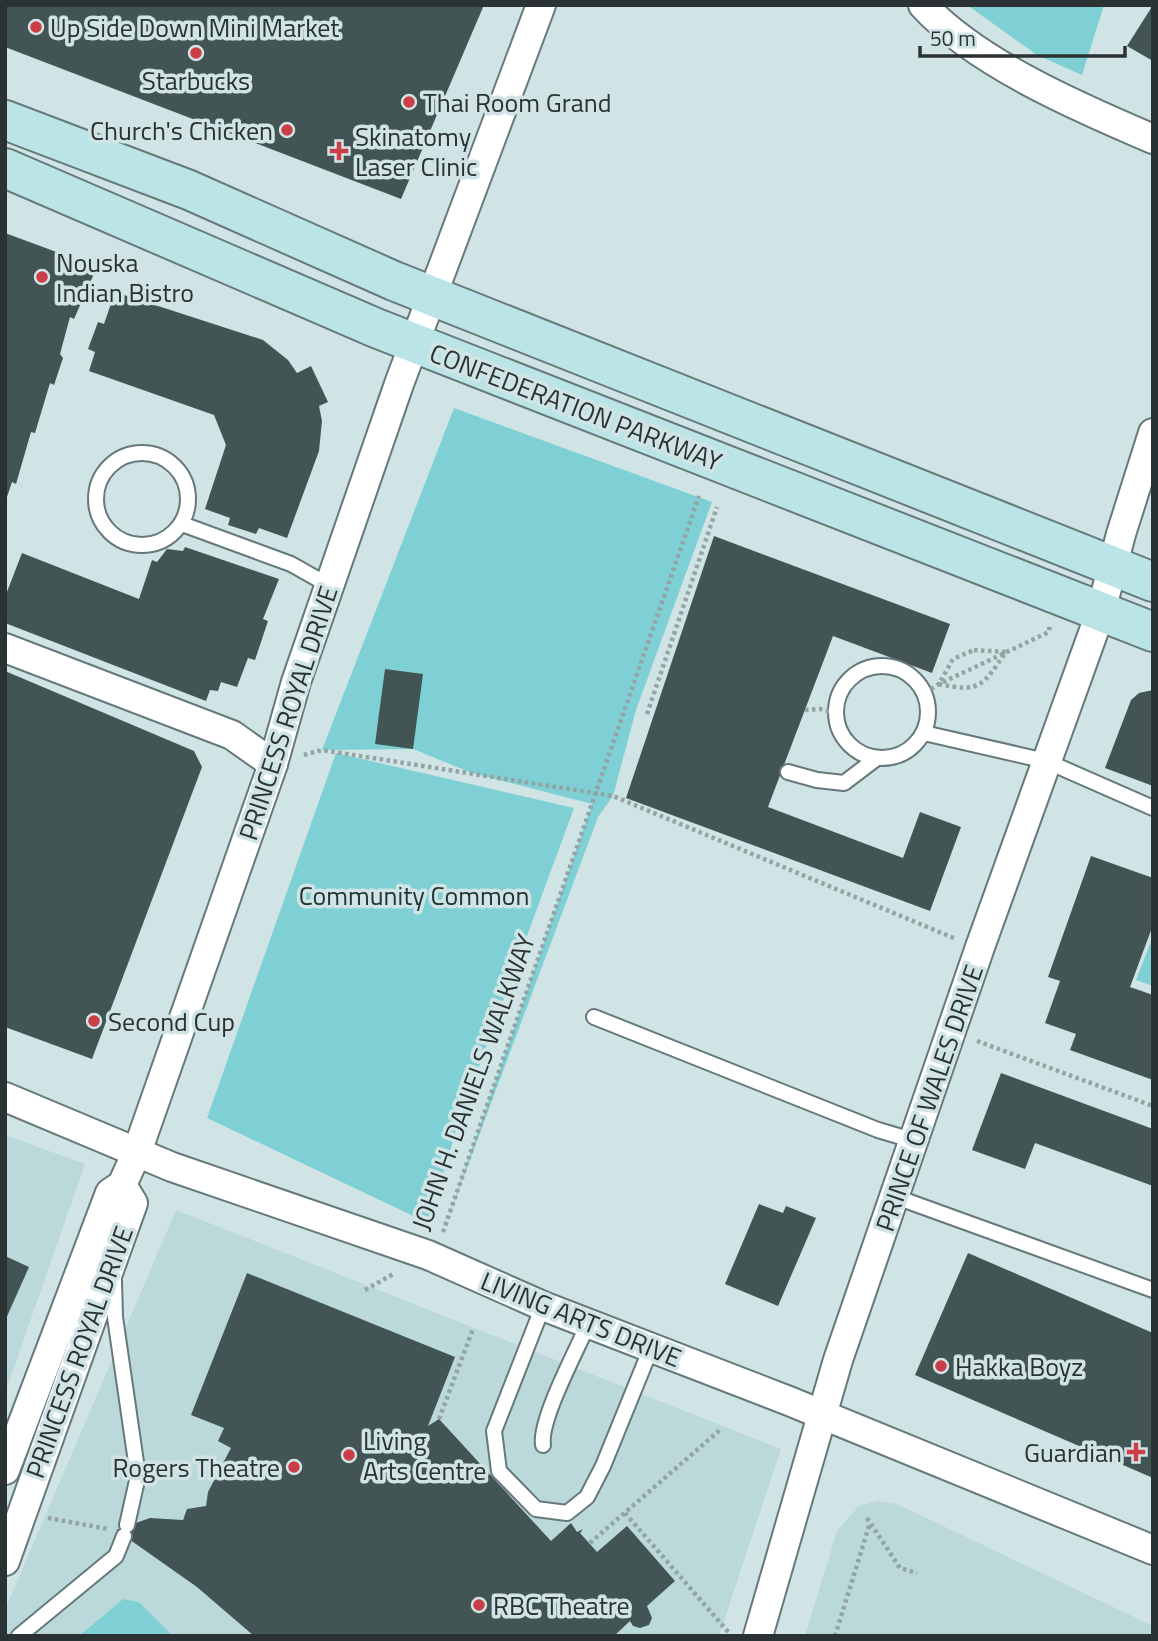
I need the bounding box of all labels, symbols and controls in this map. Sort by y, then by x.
place label: Up Side Down Mini Market [50,8,339,47]
scale bar [920,14,1125,58]
marker: Up Side Down Mini Market [28,19,44,35]
text: 50 m [930,22,976,54]
marker: Starbucks [188,45,204,61]
place label: Starbucks [142,61,250,100]
place label: Thai Room Grand [423,83,612,122]
marker: Thai Room Grand [401,94,417,110]
place label: Church's Chicken [90,111,273,150]
place label: Skinatomy Laser Clinic [355,117,477,186]
marker: Church's Chicken [279,122,295,138]
marker: Skinatomy Laser Clinic [329,141,349,161]
place label: Nouska Indian Bistro [56,243,194,312]
marker: Nouska Indian Bistro [34,269,50,285]
street label: CONFEDERATION PARKWAY [424,333,728,481]
street label: PRINCESS ROYAL DRIVE [228,581,348,845]
park label: Community Common [299,876,529,915]
street label: JOHN H. DANIELS WALKWAY [401,928,545,1236]
street label: PRINCE OF WALES DRIVE [865,960,993,1236]
place label: Second Cup [108,1002,235,1041]
marker: Second Cup [86,1013,102,1029]
street label: PRINCESS ROYAL DRIVE [15,1221,143,1483]
street label: LIVING ARTS DRIVE [475,1261,687,1377]
place label: Hakka Boyz [955,1347,1083,1386]
marker: Hakka Boyz [933,1358,949,1374]
place label: Living Arts Centre [363,1421,486,1490]
place label: Guardian [1024,1433,1122,1472]
marker: Guardian [1128,1444,1144,1460]
marker: Living Arts Centre [341,1447,357,1463]
place label: Rogers Theatre [112,1448,280,1487]
marker: Rogers Theatre [286,1459,302,1475]
place label: RBC Theatre [493,1586,630,1625]
marker: RBC Theatre [471,1597,487,1613]

